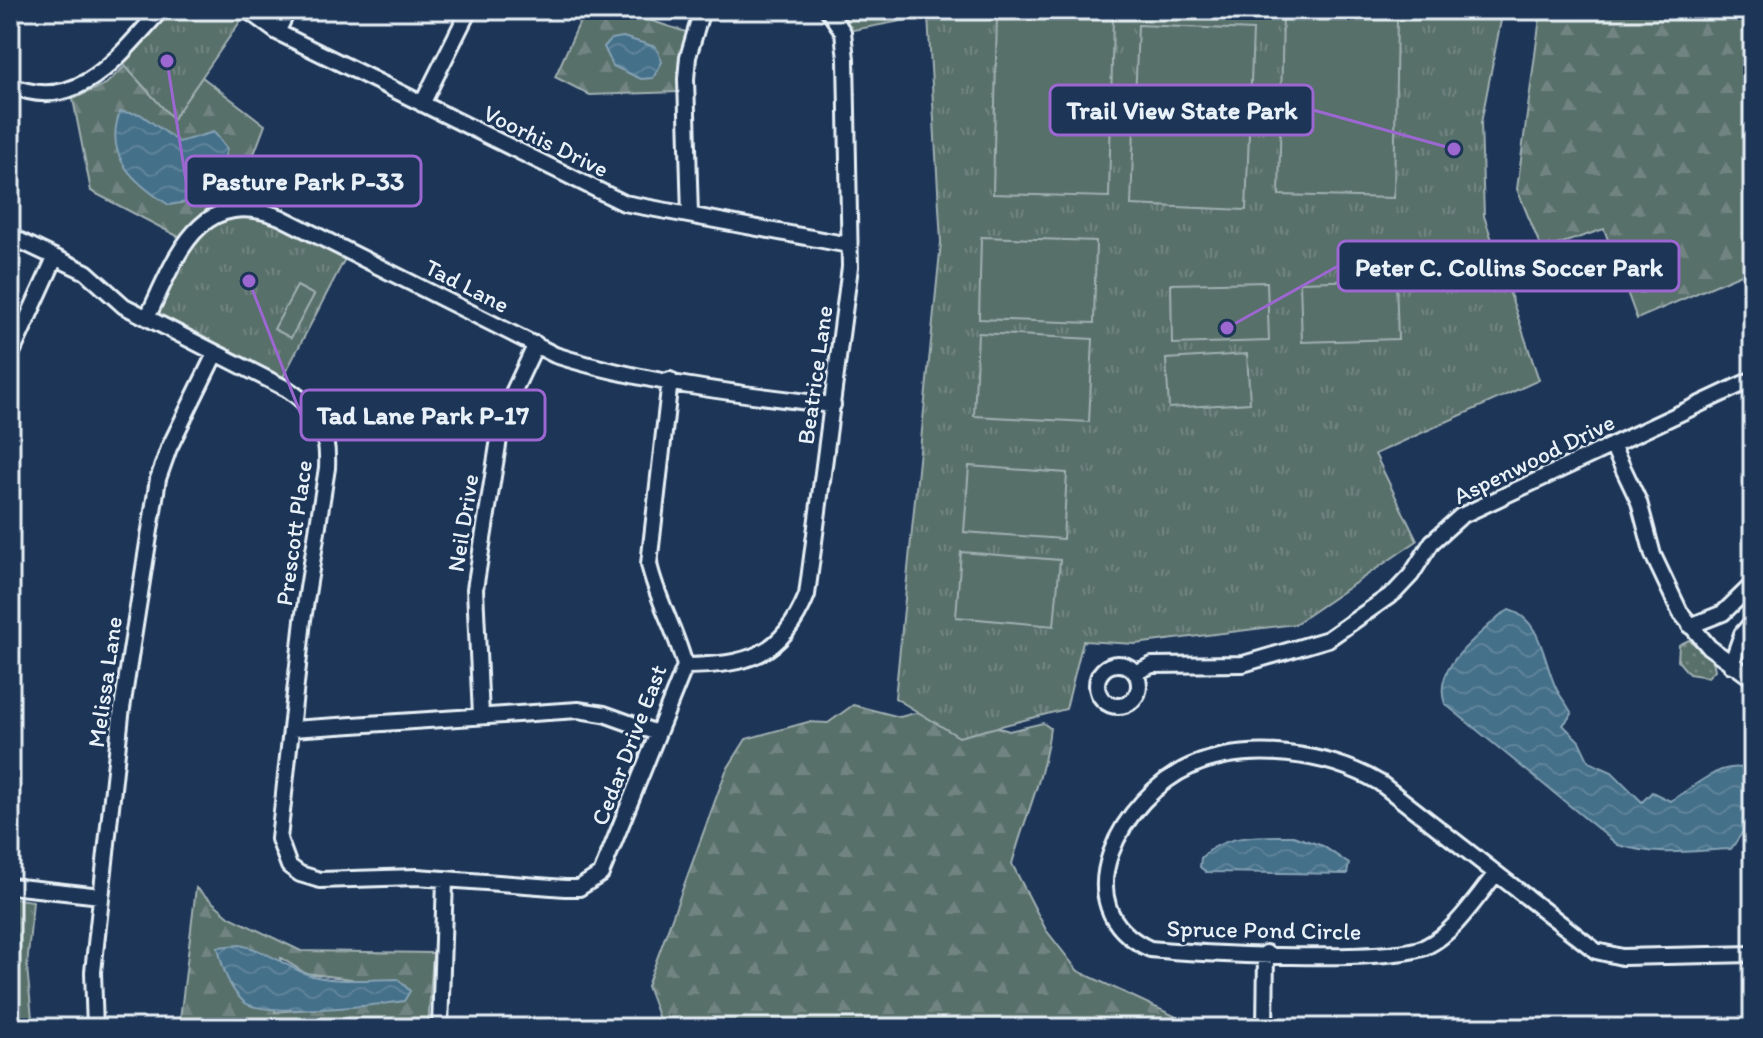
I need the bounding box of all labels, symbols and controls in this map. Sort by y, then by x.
callout: Trail View State Park [1050,85,1313,135]
text: Trail View State Park [1066,94,1298,126]
street label: Voorhis Drive [479,98,614,183]
callout: Pasture Park P-33 [186,156,421,206]
text: Pasture Park P-33 [202,165,404,197]
callout: Peter C. Collins Soccer Park [1338,241,1679,291]
text: Peter C. Collins Soccer Park [1355,251,1664,283]
street label: Tad Lane [420,252,514,319]
street label: Beatrice Lane [790,304,839,446]
callout: Tad Lane Park P-17 [301,390,545,440]
text: Tad Lane Park P-17 [316,399,529,431]
street label: Aspenwood Drive [1448,407,1619,510]
street label: Prescott Place [269,458,318,608]
street label: Neil Drive [440,472,485,574]
street label: Melissa Lane [81,614,128,749]
street label: Cedar Drive East [585,660,673,829]
street label: Spruce Pond Circle [1166,913,1362,946]

